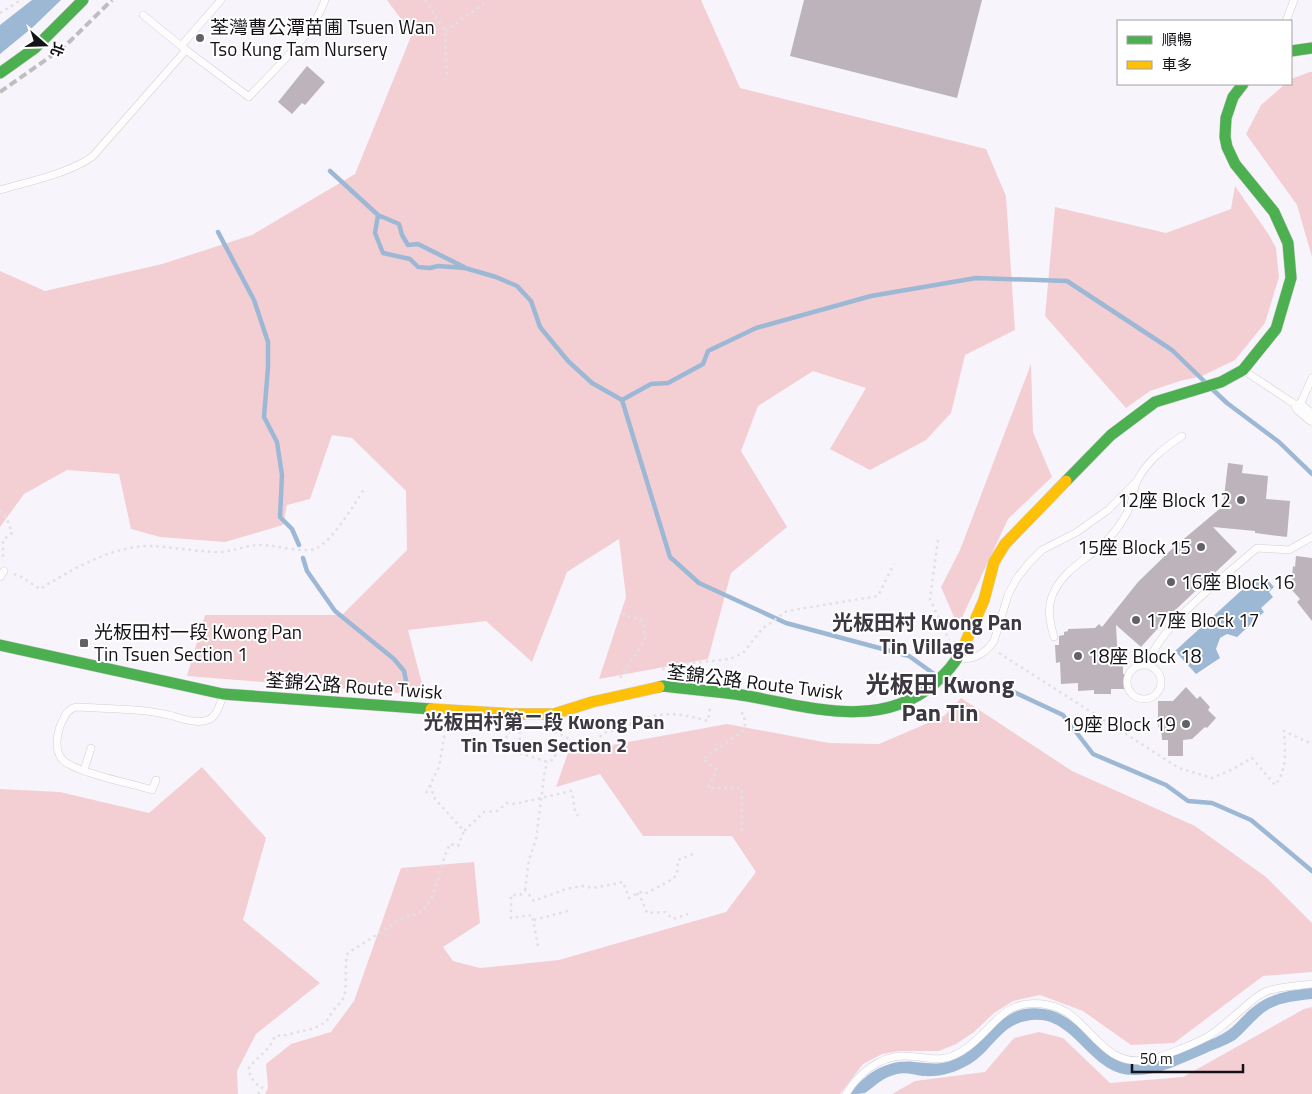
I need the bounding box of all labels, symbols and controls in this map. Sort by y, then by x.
place label: 荃灣曹公潭苗圃 Tsuen Wan Tso Kung Tam Nursery [210,12,435,63]
north arrow [20,20,70,70]
legend [1117,20,1292,85]
text: 順暢 [1162,28,1192,51]
marker: 荃灣曹公潭苗圃 Tsuen Wan Tso Kung Tam Nursery [194,32,206,44]
text: 北 [45,39,70,60]
text: 車多 [1162,53,1192,76]
place label: 12座 Block 12 [1118,485,1231,514]
marker: 12座 Block 12 [1235,494,1247,506]
place label: 15座 Block 15 [1078,532,1191,561]
marker: 15座 Block 15 [1195,541,1207,553]
place label: 16座 Block 16 [1181,567,1294,596]
marker: 16座 Block 16 [1165,576,1177,588]
place label: 17座 Block 17 [1146,605,1259,634]
district label: 光板田村 Kwong Pan Tin Village [832,606,1022,662]
marker: 17座 Block 17 [1130,614,1142,626]
place label: 光板田村一段 Kwong Pan Tin Tsuen Section 1 [94,617,302,668]
marker: 光板田村一段 Kwong Pan Tin Tsuen Section 1 [78,637,90,649]
place label: 18座 Block 18 [1088,641,1202,670]
marker: 18座 Block 18 [1072,650,1084,662]
street label: 荃錦公路 Route Twisk [665,656,845,707]
street label: 荃錦公路 Route Twisk [264,665,444,706]
district label: 光板田 Kwong Pan Tin [866,666,1014,730]
district label: 光板田村第二段 Kwong Pan Tin Tsuen Section 2 [423,706,665,760]
place label: 19座 Block 19 [1063,709,1176,738]
marker: 19座 Block 19 [1180,718,1192,730]
scale bar [1132,1042,1243,1074]
text: 50 m [1140,1047,1173,1070]

